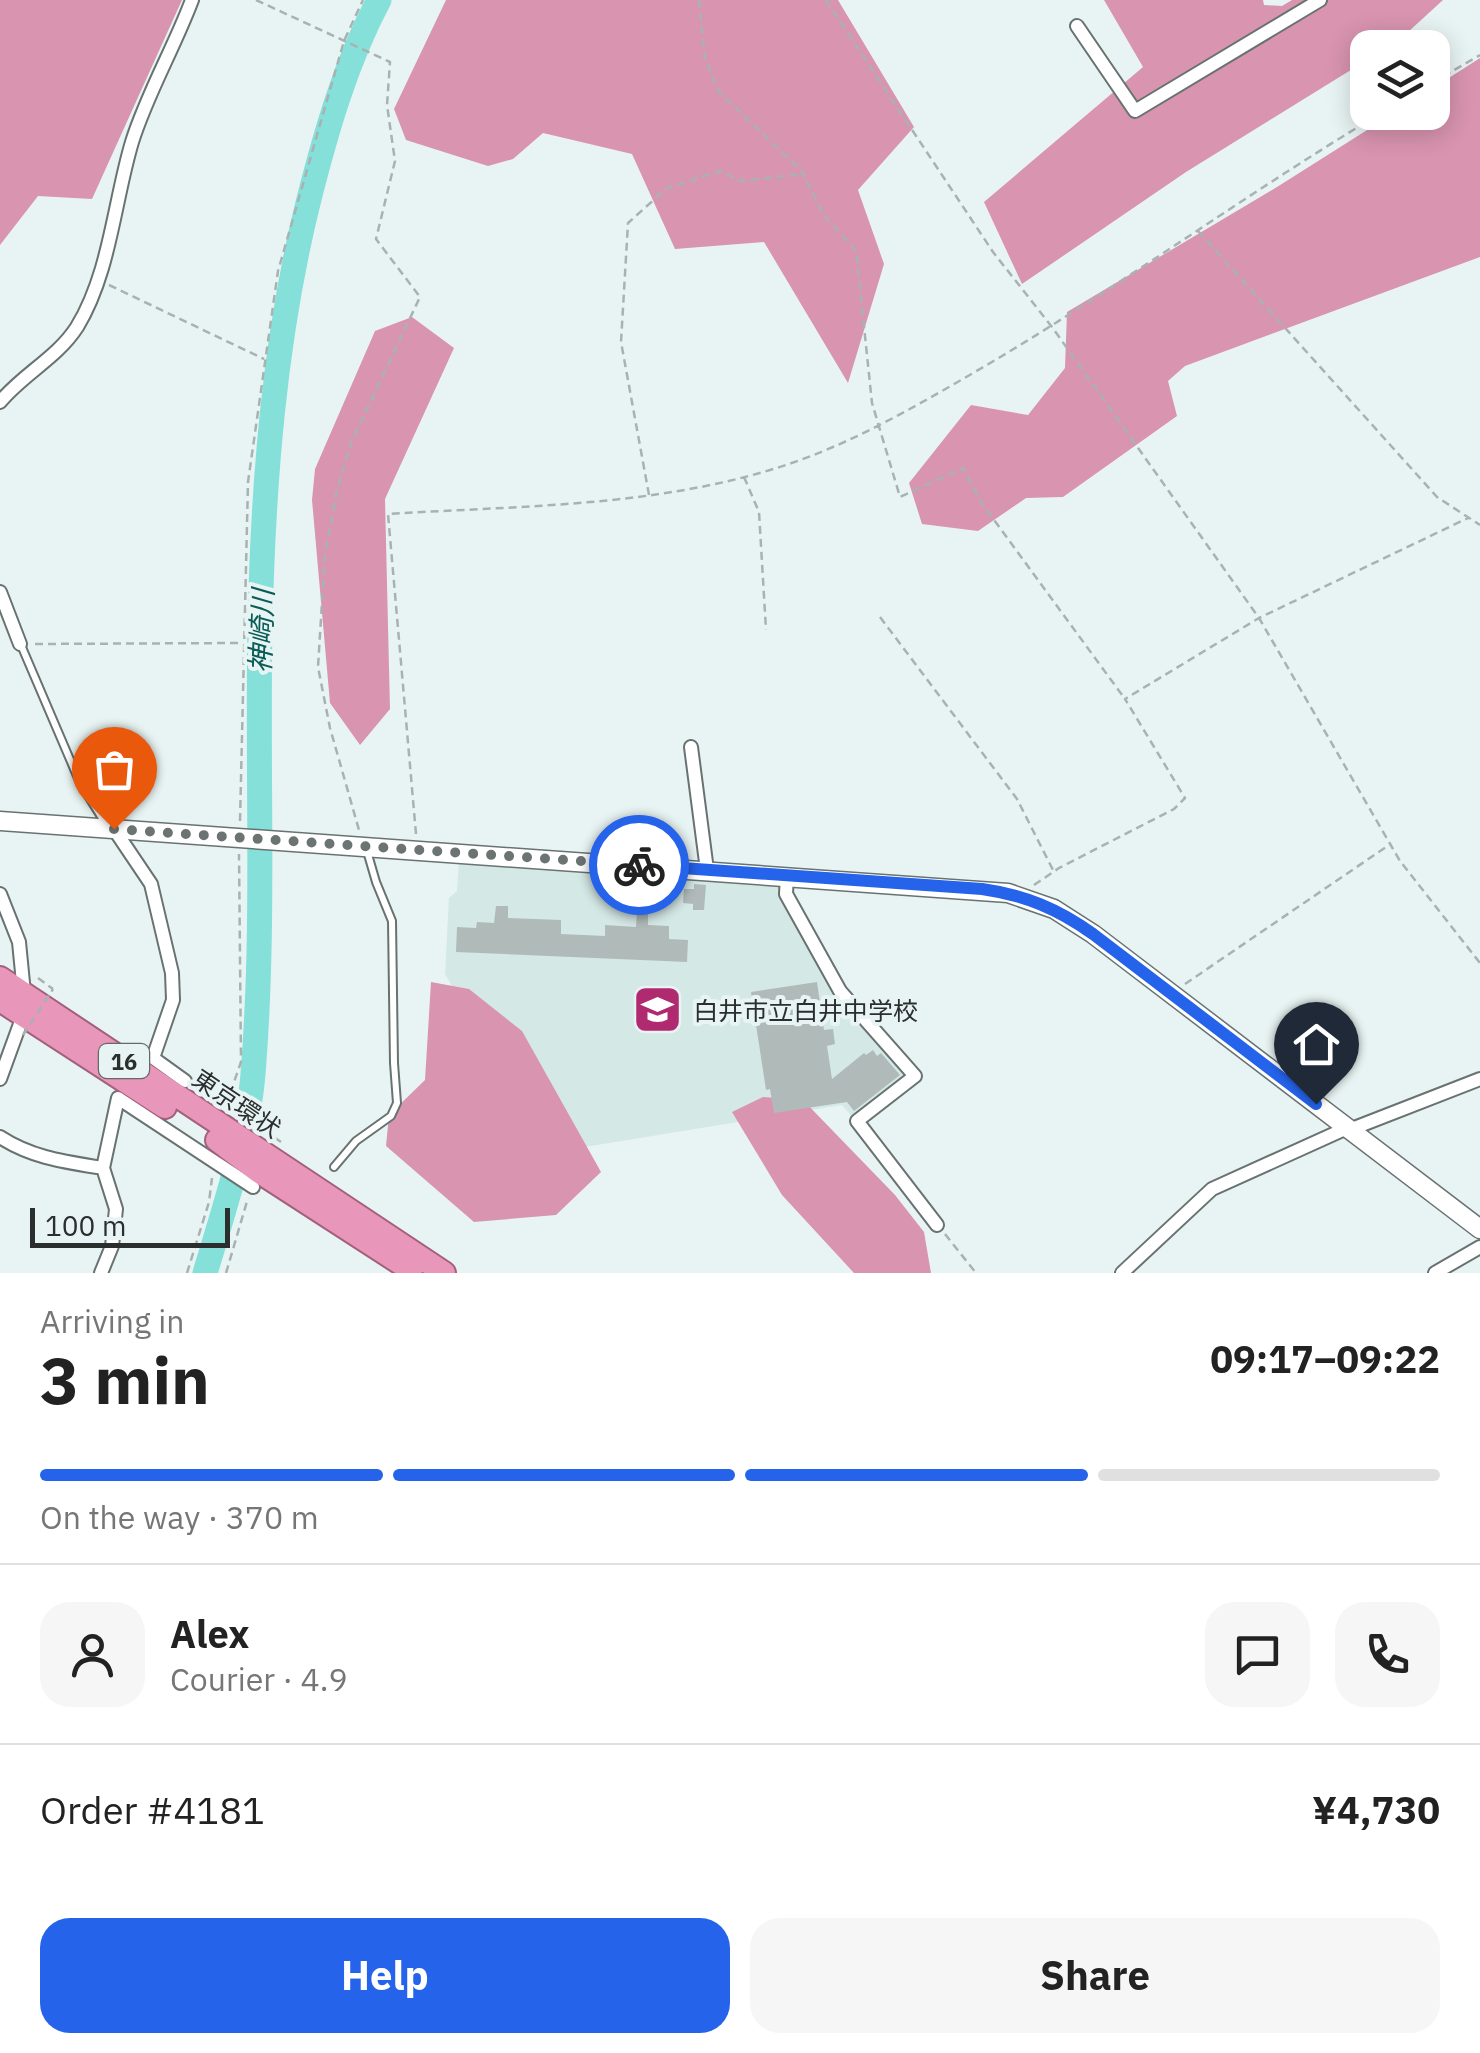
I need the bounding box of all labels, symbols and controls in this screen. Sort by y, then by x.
map controls [1350,30,1450,130]
button: layers [1350,30,1450,130]
water label: 神崎川 [241,585,281,674]
pin [72,727,157,830]
icon: bag [87,742,142,797]
courier [589,815,689,915]
icon: bike [612,838,667,893]
school or university icon: 白井市立白井中学校 [632,984,684,1036]
place label: 白井市立白井中学校 [693,994,918,1027]
pin [1274,1002,1359,1105]
icon: home [1289,1017,1344,1072]
road number: 16 [99,1044,149,1078]
street label: 東京環状 [186,1061,288,1145]
scale bar [30,1203,230,1248]
text: 100 m [45,1207,126,1244]
text: Arriving in [40,1300,185,1342]
text: 09:17–09:22 [1210,1334,1440,1383]
text: 3 min [40,1337,210,1422]
text: On the way · 370 m [40,1496,319,1538]
button: person [40,1602,145,1707]
button: chat [1205,1602,1310,1707]
button: phone [1335,1602,1440,1707]
text: Alex [170,1609,250,1658]
text: Courier · 4.9 [170,1658,348,1700]
text: Order #4181 [40,1785,265,1834]
text: ¥4,730 [1312,1785,1440,1834]
button: Help [40,1918,730,2033]
button: Share [750,1918,1440,2033]

